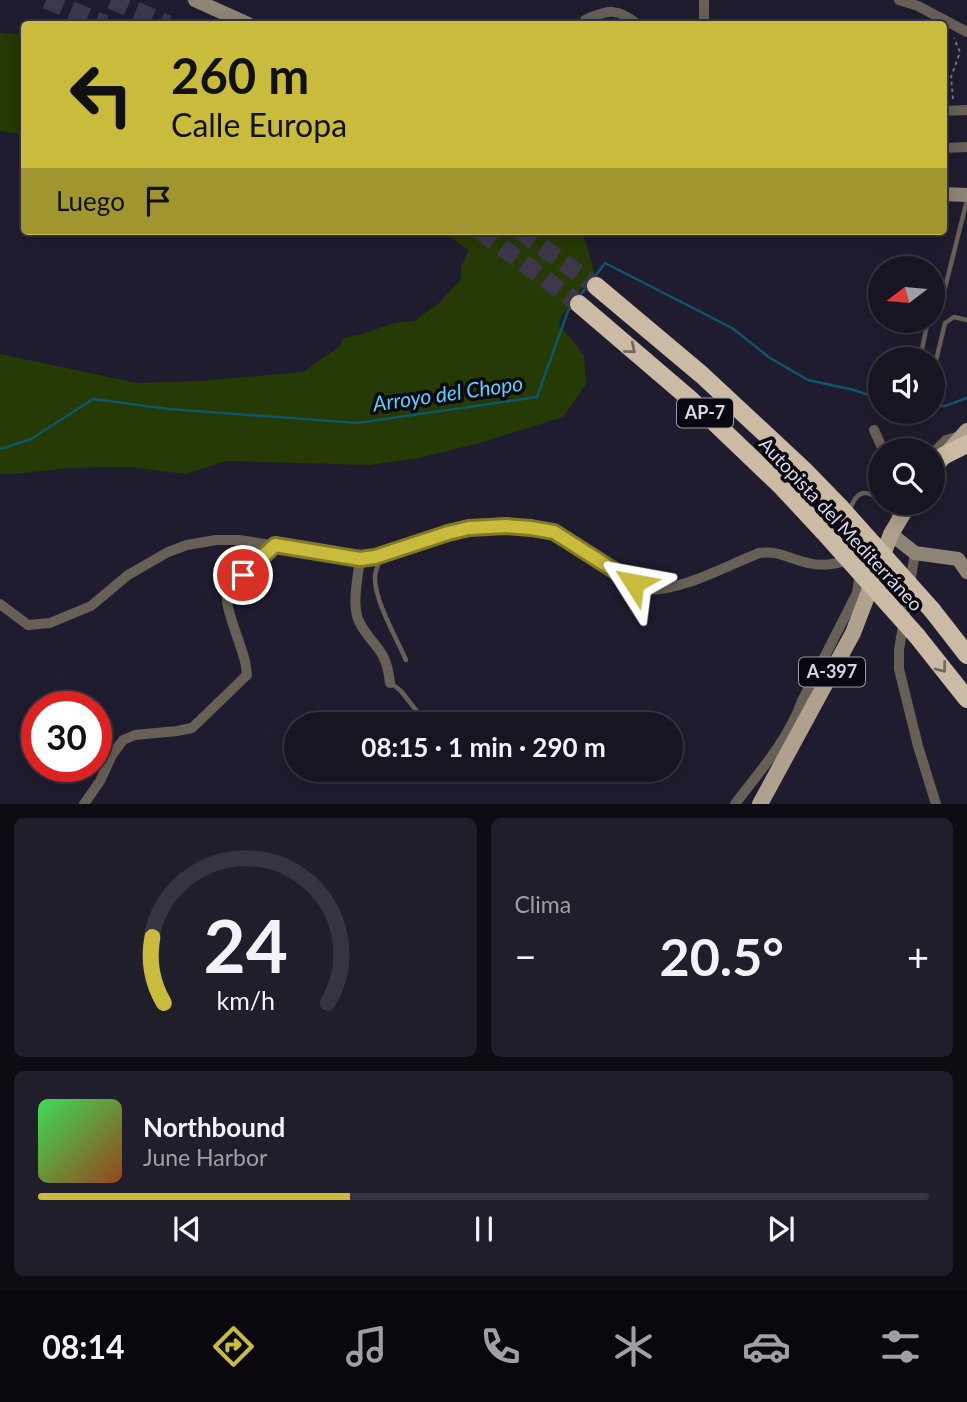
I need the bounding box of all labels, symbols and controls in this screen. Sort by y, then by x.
text: 260 m [171,46,309,104]
icon: left [56,49,147,140]
text: Calle Europa [171,105,347,144]
icon: arrive [139,182,177,220]
text: Luego [56,185,125,217]
north arrow [868,256,945,332]
map controls [868,256,945,515]
one-way arrow [623,340,635,353]
button: sound [868,347,945,424]
water label: Arroyo del Chopo [370,370,525,416]
road number: AP-7 [677,398,733,428]
street label: Autopista del Mediterráneo [755,432,928,615]
button: search [868,438,945,515]
pin [213,545,273,605]
position arrow [597,546,671,620]
icon: arrive [224,556,262,594]
road number: A-397 [799,658,865,686]
one-way arrow [934,659,946,672]
speed limit sign: 30 [21,691,112,782]
text: 08:15 · 1 min · 290 m [361,731,606,763]
text: Clima [515,890,571,918]
text: 24 [203,902,287,990]
text: 20.5° [660,925,784,987]
text: − [515,933,537,979]
text: + [907,933,929,979]
text: km/h [216,985,275,1015]
text: Northbound [143,1111,285,1143]
text: June Harbor [143,1143,267,1171]
icon: previous [168,1210,206,1248]
icon: pause [465,1210,503,1248]
icon: next [762,1210,800,1248]
icon: directions [209,1322,258,1371]
icon: music [342,1322,391,1371]
icon: phone [476,1322,525,1371]
icon: climate [609,1322,658,1371]
icon: car [742,1322,791,1371]
icon: filters [876,1322,925,1371]
text: 08:14 [42,1327,125,1366]

